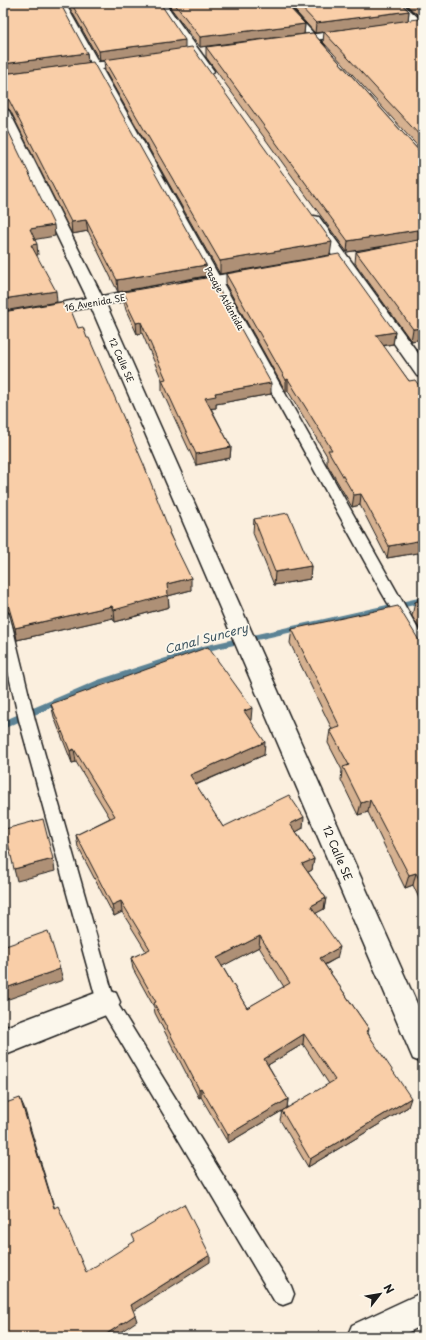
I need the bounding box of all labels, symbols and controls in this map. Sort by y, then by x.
street label: Pasaje Atlántida [202,264,248,333]
street label: 16 Avenida SE [63,290,127,314]
street label: 12 Calle SE [106,335,138,385]
water label: Canal Suncery [162,618,251,658]
street label: 12 Calle SE [319,823,357,883]
north arrow [360,1274,400,1314]
text: N [379,1280,399,1297]

